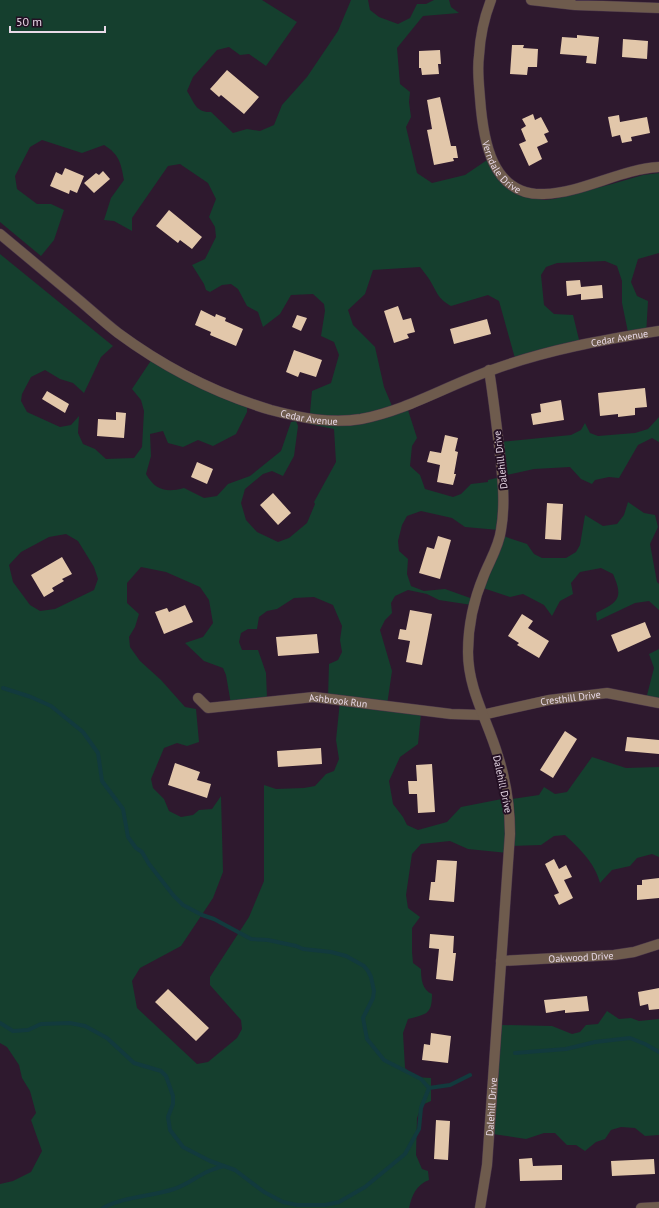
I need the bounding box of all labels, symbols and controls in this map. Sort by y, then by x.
scale bar [10,8,105,34]
text: 50 m [16,14,42,29]
street label: Verndale Drive [479,138,523,197]
street label: Cedar Avenue [590,327,649,350]
street label: Cedar Avenue [279,407,338,428]
street label: Dalehill Drive [490,430,511,490]
street label: Cresthill Drive [539,688,601,709]
street label: Ashbrook Run [308,691,368,711]
street label: Dalehill Drive [490,754,515,814]
street label: Oakwood Drive [548,949,614,965]
street label: Dalehill Drive [483,1077,500,1136]

